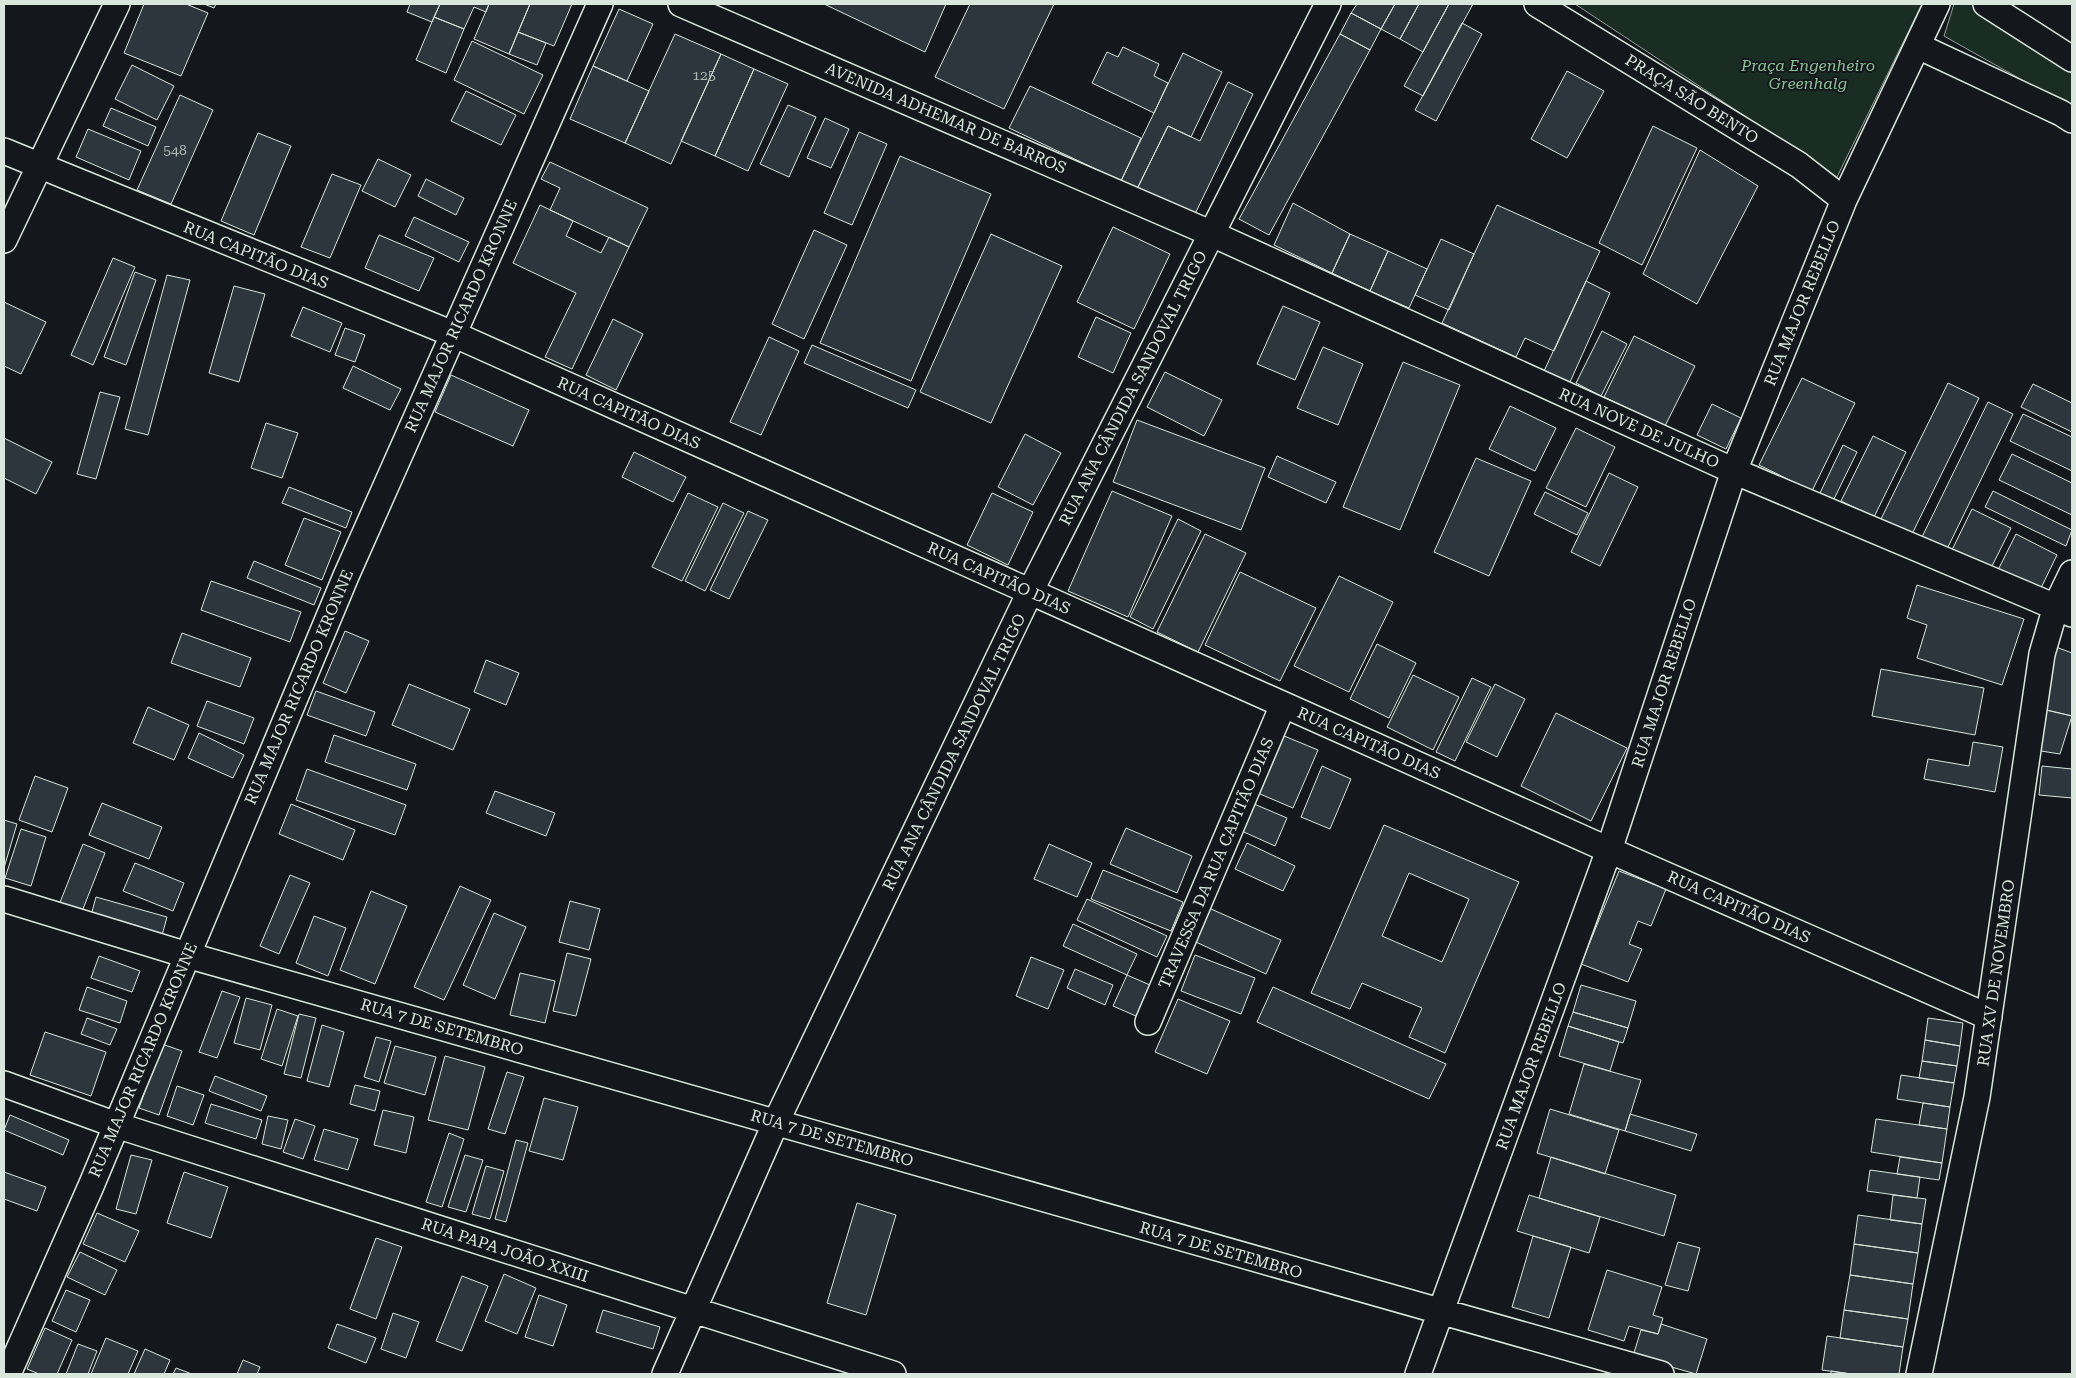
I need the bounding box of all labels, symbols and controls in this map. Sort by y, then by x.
street label: PRAÇA SÃO BENTO [1622,50,1762,148]
park label: Praça Engenheiro Greenhalg [1740,56,1875,93]
street label: AVENIDA ADHEMAR DE BARROS [823,59,1069,177]
house number: 125 [692,67,716,83]
house number: 548 [163,142,187,158]
street label: RUA MAJOR RICARDO KRONNE [401,197,521,435]
street label: RUA CAPITÃO DIAS [181,217,331,293]
street label: RUA MAJOR REBELLO [1760,218,1844,388]
street label: RUA ANA CÂNDIDA SANDOVAL TRIGO [1055,248,1211,528]
street label: RUA CAPITÃO DIAS [554,373,704,453]
street label: RUA NOVE DE JULHO [1556,384,1722,472]
street label: RUA CAPITÃO DIAS [924,538,1074,618]
street label: RUA MAJOR RICARDO KRONNE [241,567,357,807]
street label: RUA MAJOR REBELLO [1628,596,1700,770]
street label: RUA ANA CÂNDIDA SANDOVAL TRIGO [879,611,1029,893]
street label: RUA CAPITÃO DIAS [1294,703,1444,783]
street label: TRAVESSA DA RUA CAPITÃO DIAS [1154,735,1278,991]
street label: RUA CAPITÃO DIAS [1664,867,1814,947]
street label: RUA XV DE NOVEMBRO [1973,878,2019,1068]
street label: RUA MAJOR RICARDO KRONNE [85,940,201,1180]
street label: RUA MAJOR REBELLO [1492,980,1570,1152]
street label: RUA 7 DE SETEMBRO [358,995,526,1059]
street label: RUA 7 DE SETEMBRO [748,1106,916,1170]
street label: RUA PAPA JOÃO XXIII [419,1214,591,1286]
street label: RUA 7 DE SETEMBRO [1137,1218,1305,1282]

